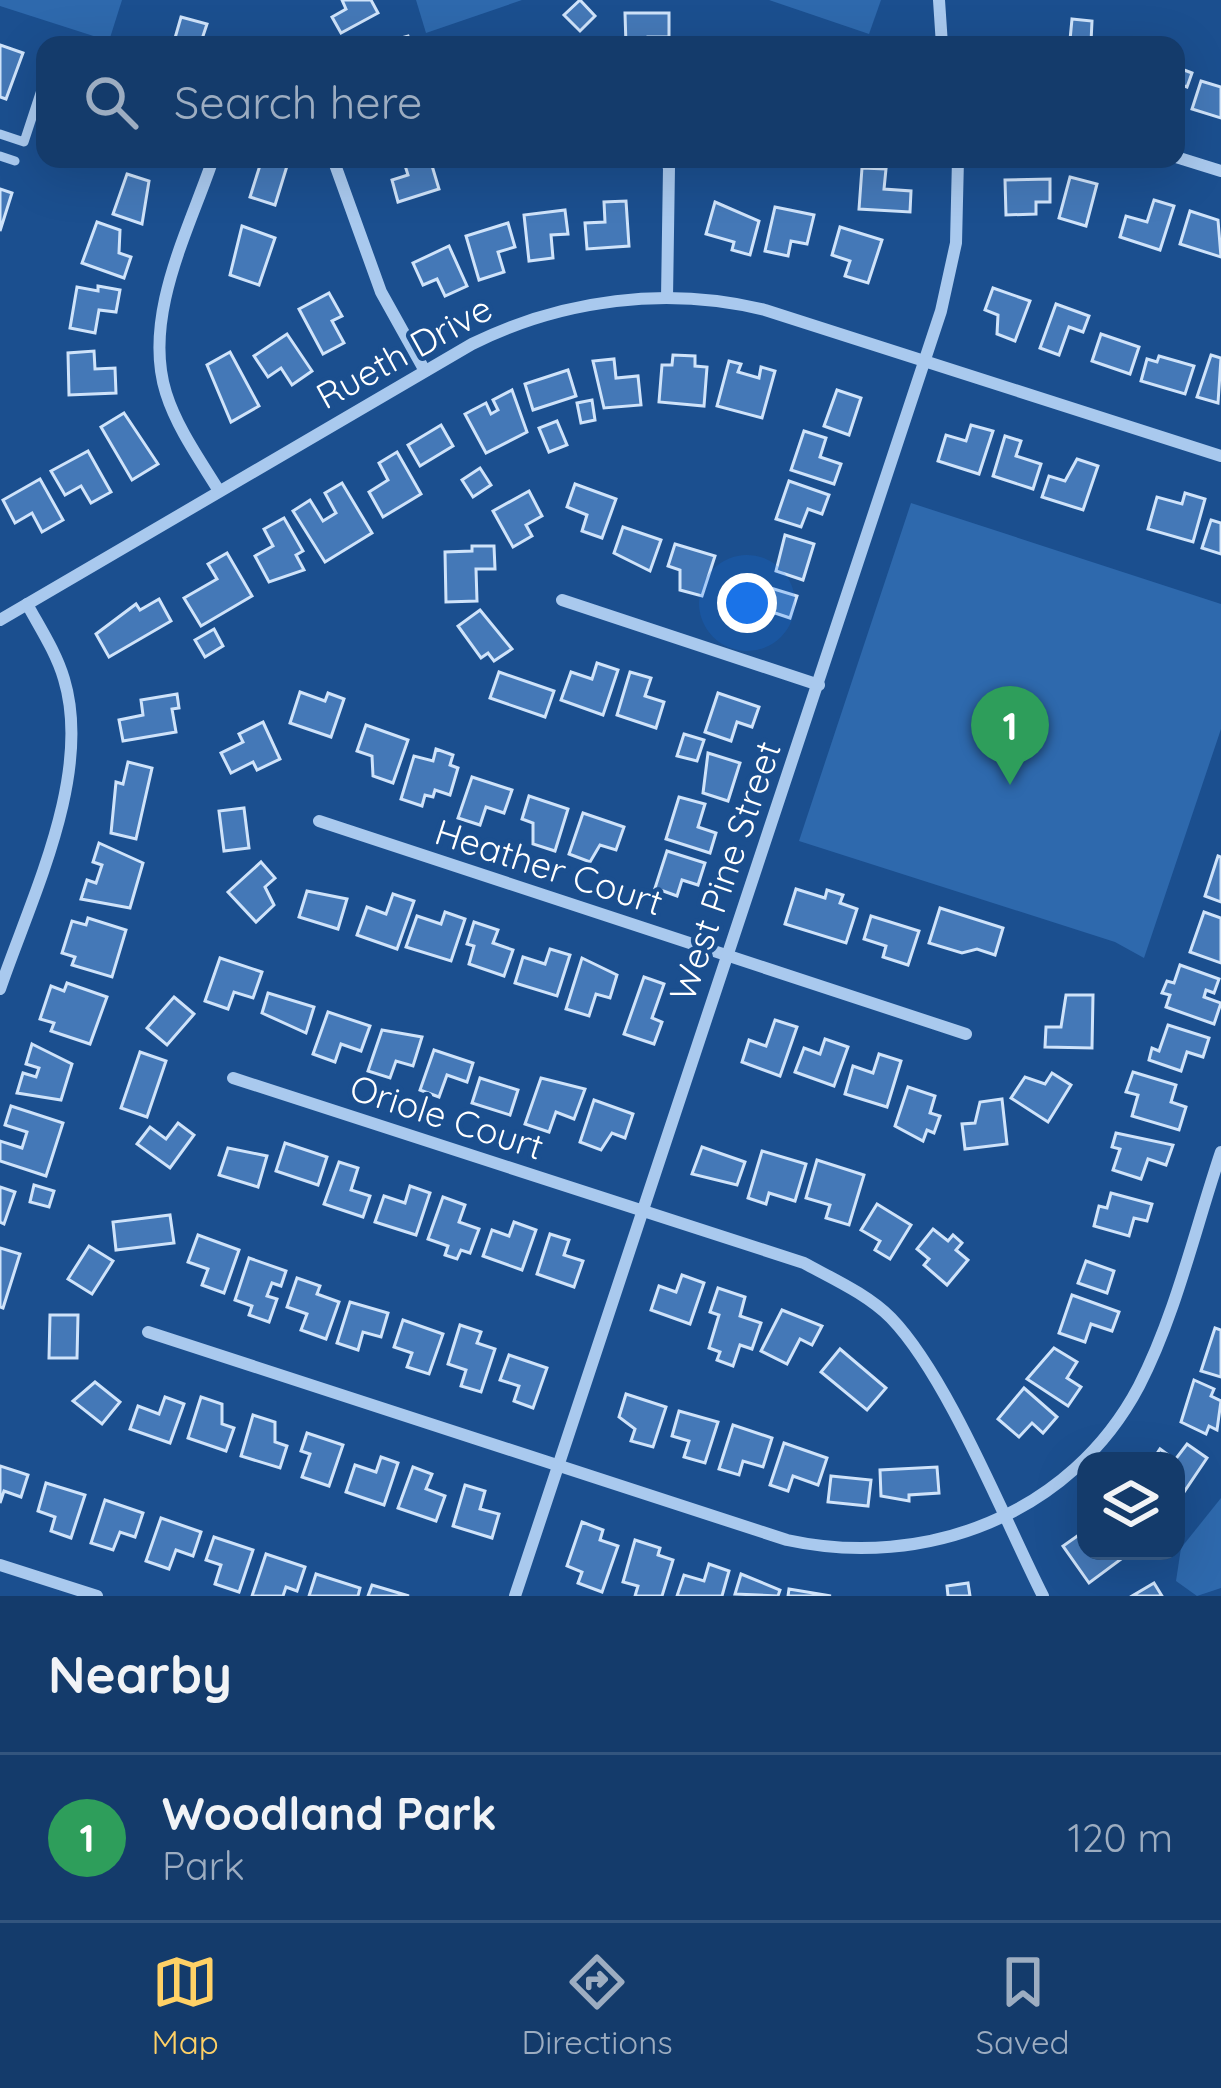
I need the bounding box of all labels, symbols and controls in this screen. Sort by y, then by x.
search box [36,36,1185,168]
icon: search [78,69,144,135]
text: Search here [174,74,422,130]
street label: Rueth Drive [308,285,499,418]
your location [717,573,777,633]
pin: 1 [971,686,1049,785]
street label: West Pine Street [659,735,790,1007]
street label: Heather Court [430,809,669,924]
street label: Oriole Court [345,1064,550,1169]
map controls [1077,1452,1185,1560]
button: layers [1077,1452,1185,1560]
text: Nearby [48,1642,232,1706]
text: Woodland Park [162,1785,497,1841]
text: 1 [79,1813,95,1862]
text: 120 m [1068,1813,1173,1862]
text: Park [162,1841,245,1890]
tab: Map [151,1949,219,2062]
tab: Directions [521,1949,673,2062]
tab: Saved [976,1949,1070,2062]

